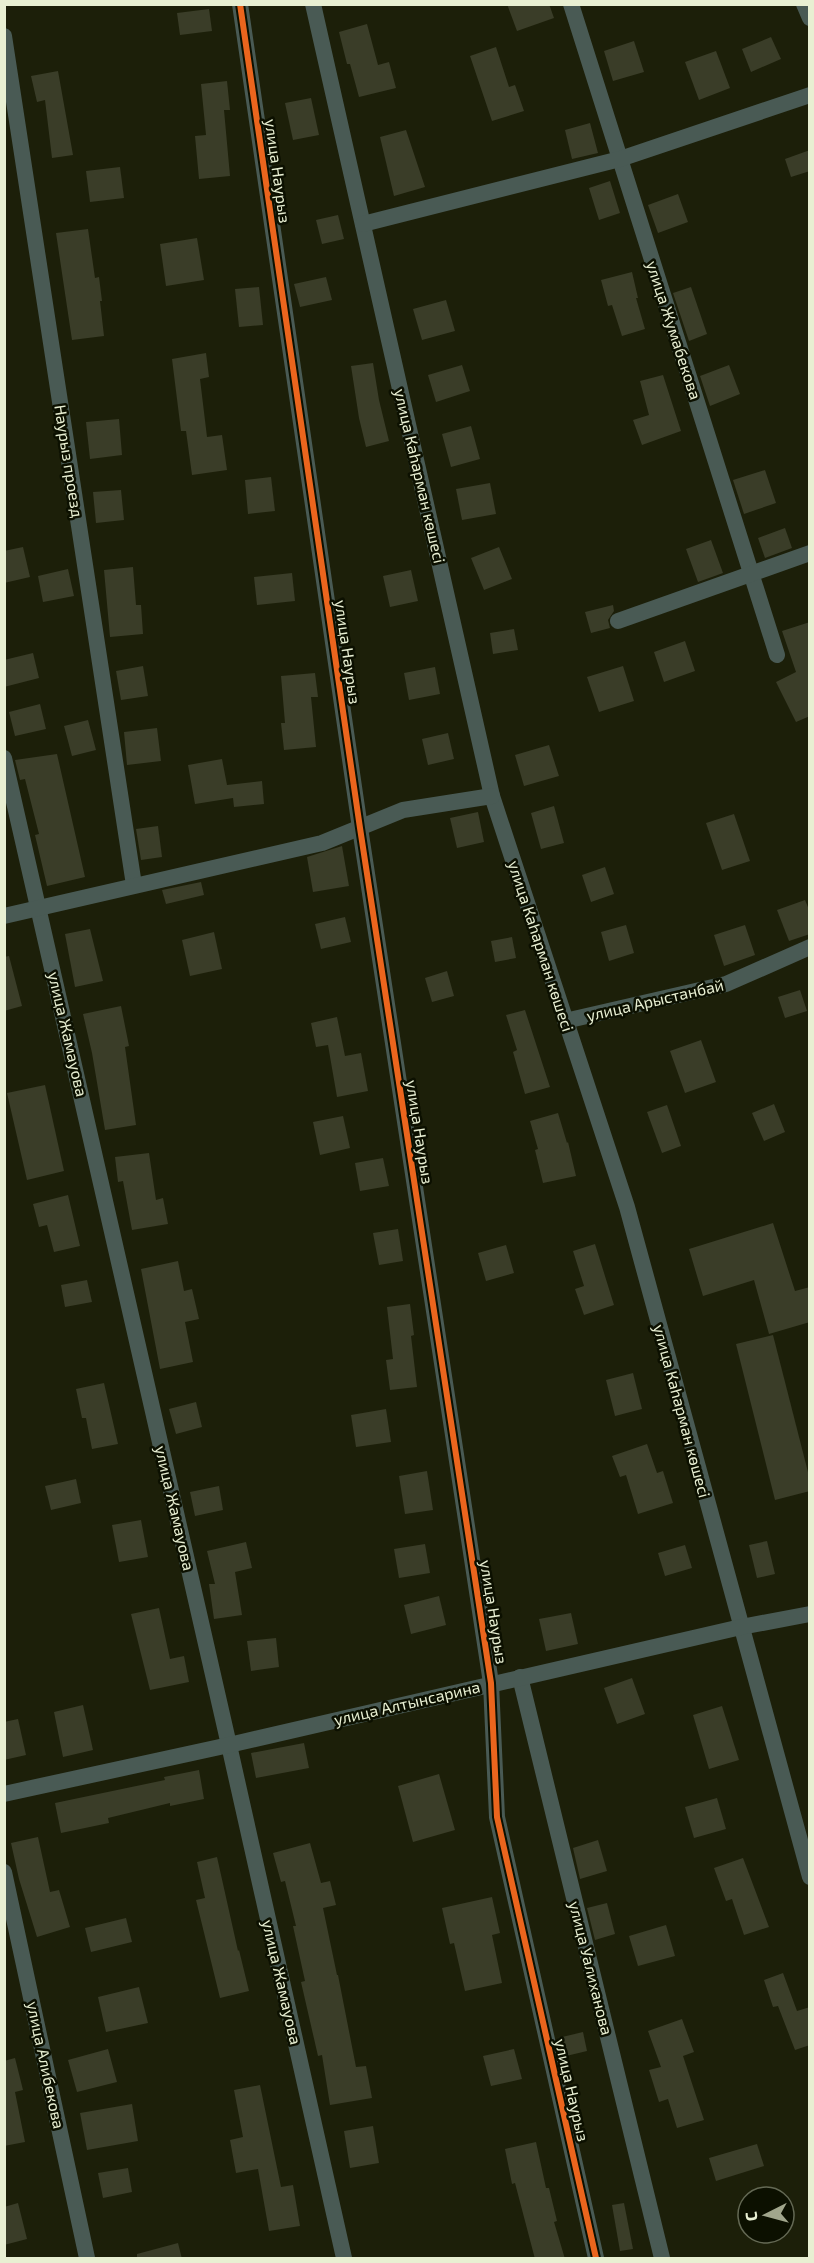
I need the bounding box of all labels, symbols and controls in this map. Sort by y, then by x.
street label: улица Наурыз [261,118,295,224]
street label: улица Жумабекова [642,258,706,402]
street label: улица Каһарман көшесі [390,387,450,565]
street label: Наурыз проезд [50,403,88,519]
street label: улица Наурыз [331,599,365,705]
street label: улица Каһарман көшесі [504,858,578,1034]
street label: улица Жамауова [44,970,92,1098]
street label: улица Арыстанбай [584,974,726,1026]
street label: улица Наурыз [402,1079,438,1186]
street label: улица Каһарман көшесі [649,1322,715,1500]
street label: улица Жамауова [151,1444,199,1572]
street label: улица Наурыз [476,1559,512,1666]
street label: улица Алтынсарина [332,1676,482,1730]
street label: улица Уалиханова [565,1899,617,2037]
street label: улица Жамауова [258,1918,306,2046]
street label: улица Алибекова [23,1999,69,2131]
street label: улица Наурыз [550,2037,594,2144]
north arrow [736,2185,796,2245]
text: С [741,2211,761,2222]

